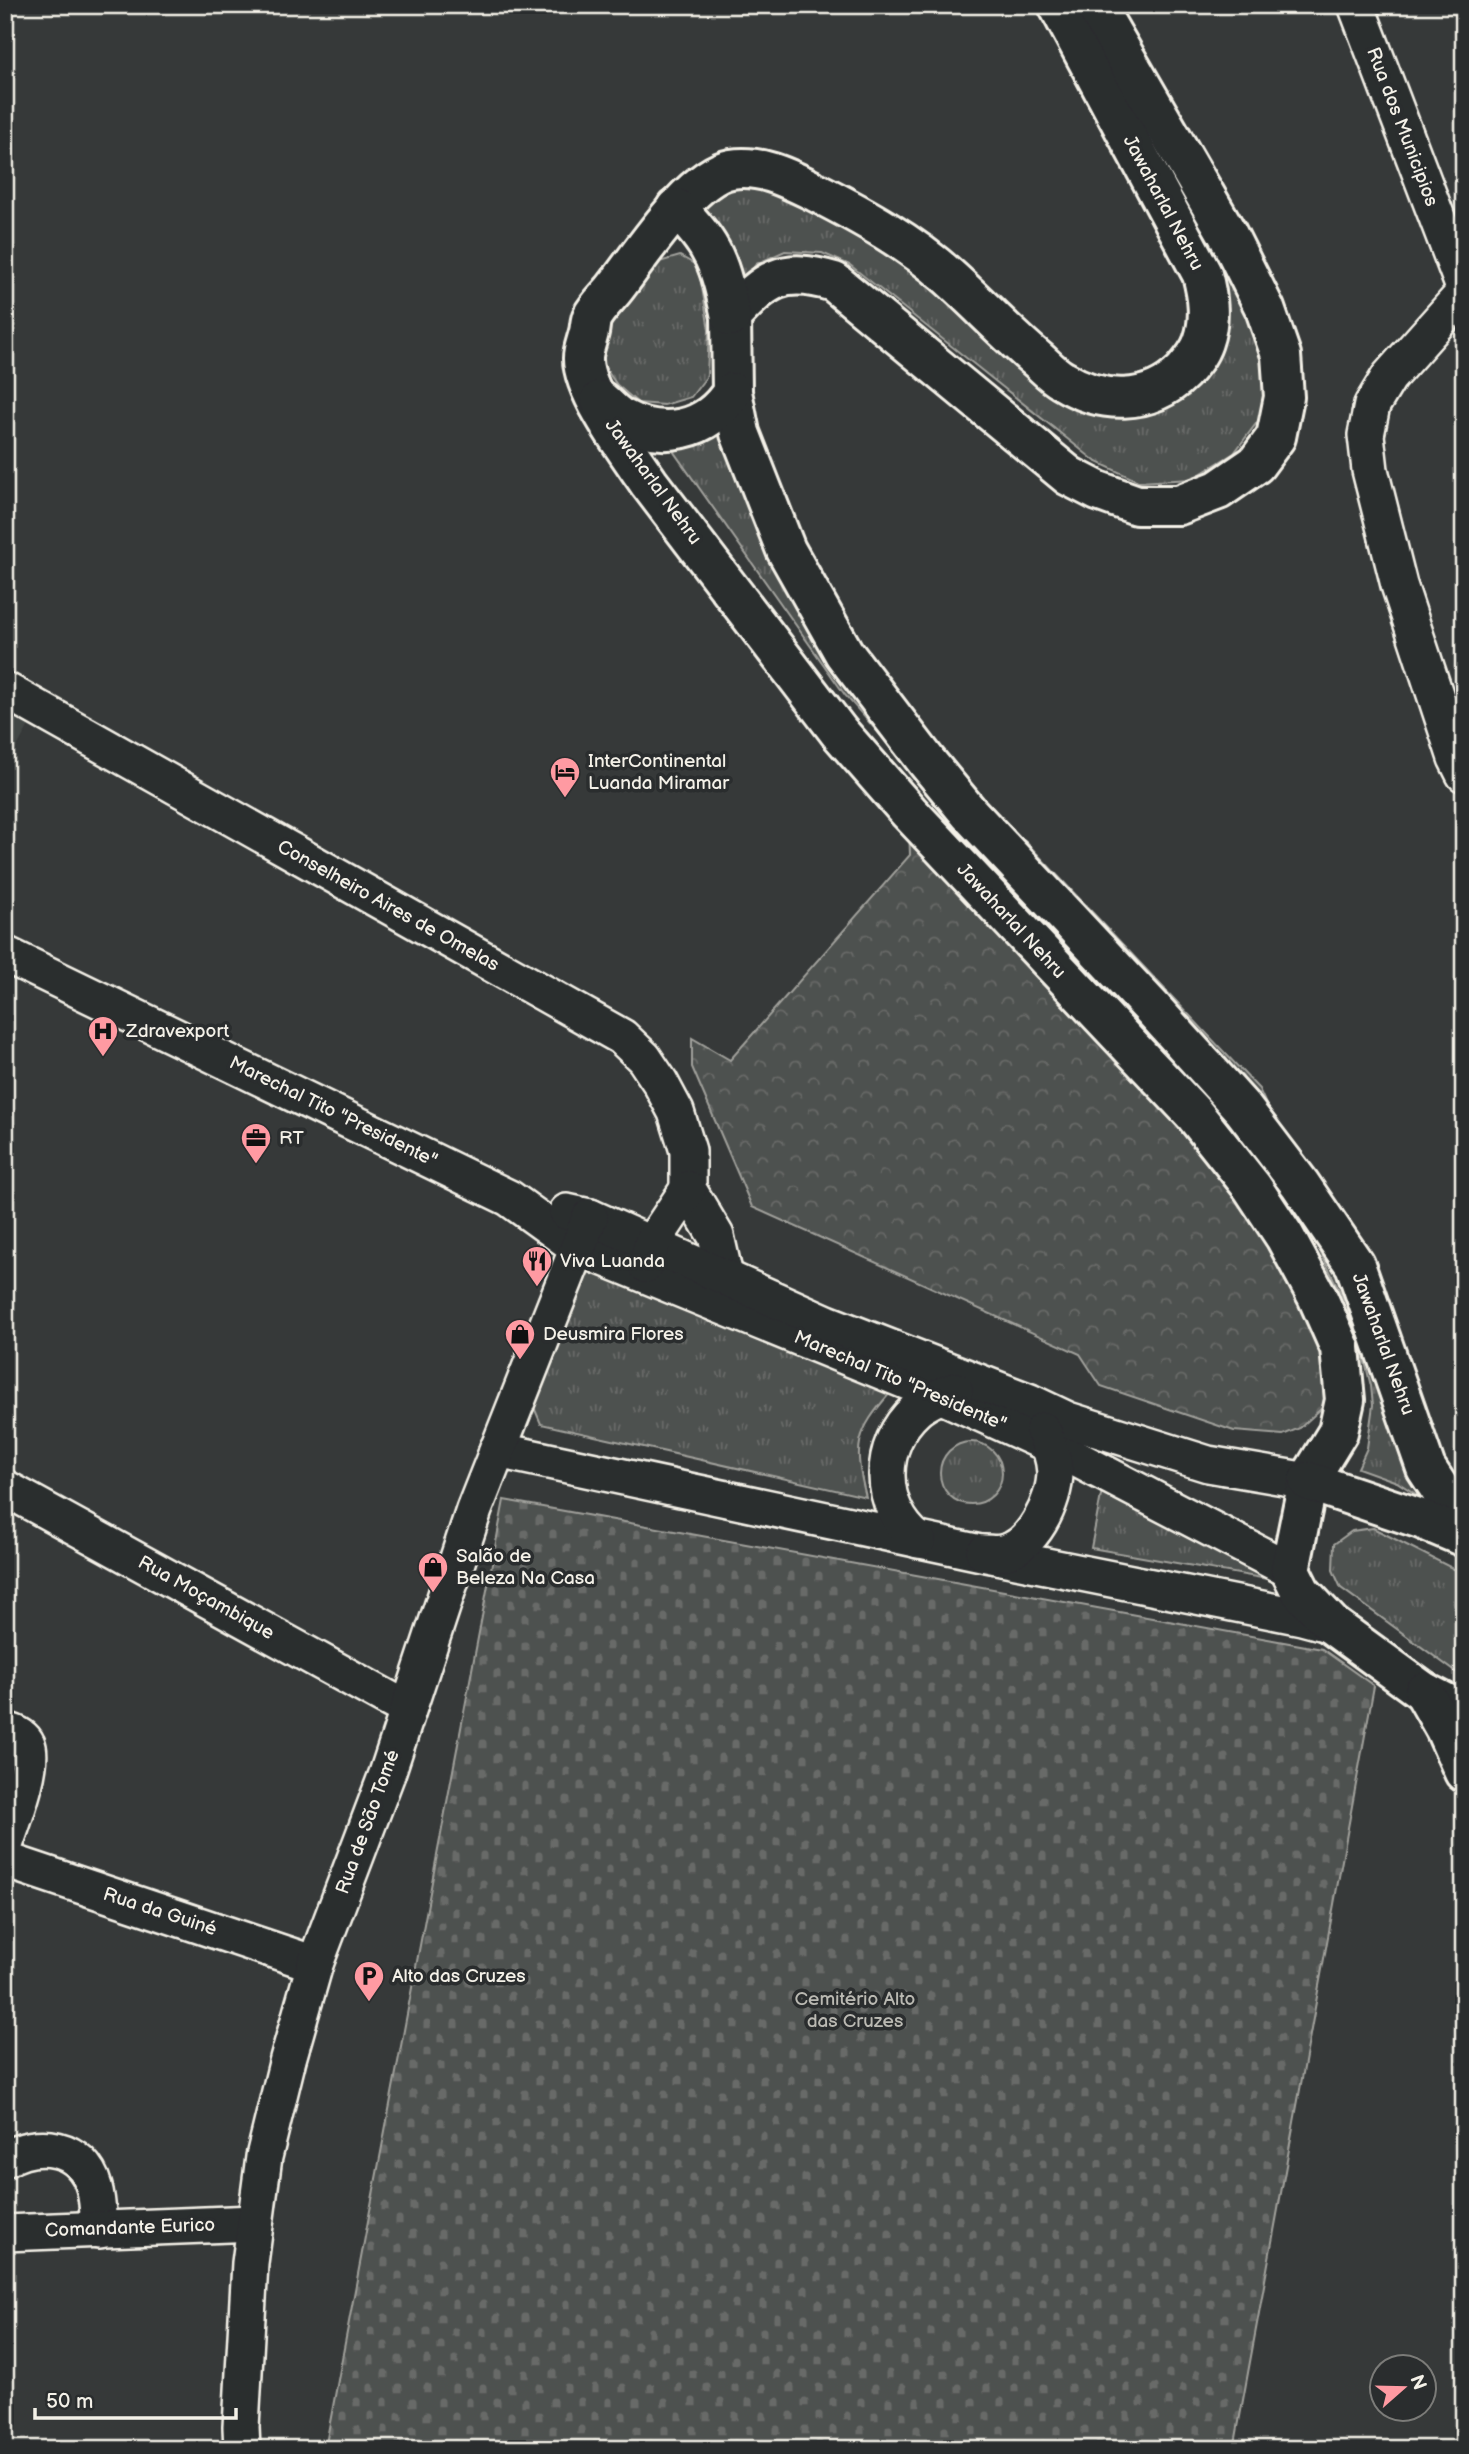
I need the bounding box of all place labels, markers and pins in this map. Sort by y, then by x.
place label: InterContinental Luanda Miramar [588,750,730,795]
hotel icon: InterContinental Luanda Miramar [548,755,582,799]
hospital icon: Zdravexport [86,1014,120,1058]
place label: Zdravexport [125,1020,229,1043]
office icon: RT [239,1121,273,1165]
place label: RT [279,1127,305,1150]
restaurant icon: Viva Luanda [520,1244,554,1288]
place label: Viva Luanda [560,1250,665,1273]
shop icon: Deusmira Flores [503,1317,537,1361]
place label: Deusmira Flores [543,1323,684,1346]
place label: Salão de Beleza Na Casa [456,1545,595,1590]
shop icon: Salão de Beleza Na Casa [416,1550,450,1594]
parking icon: Alto das Cruzes [352,1959,386,2003]
place label: Alto das Cruzes [392,1965,526,1988]

